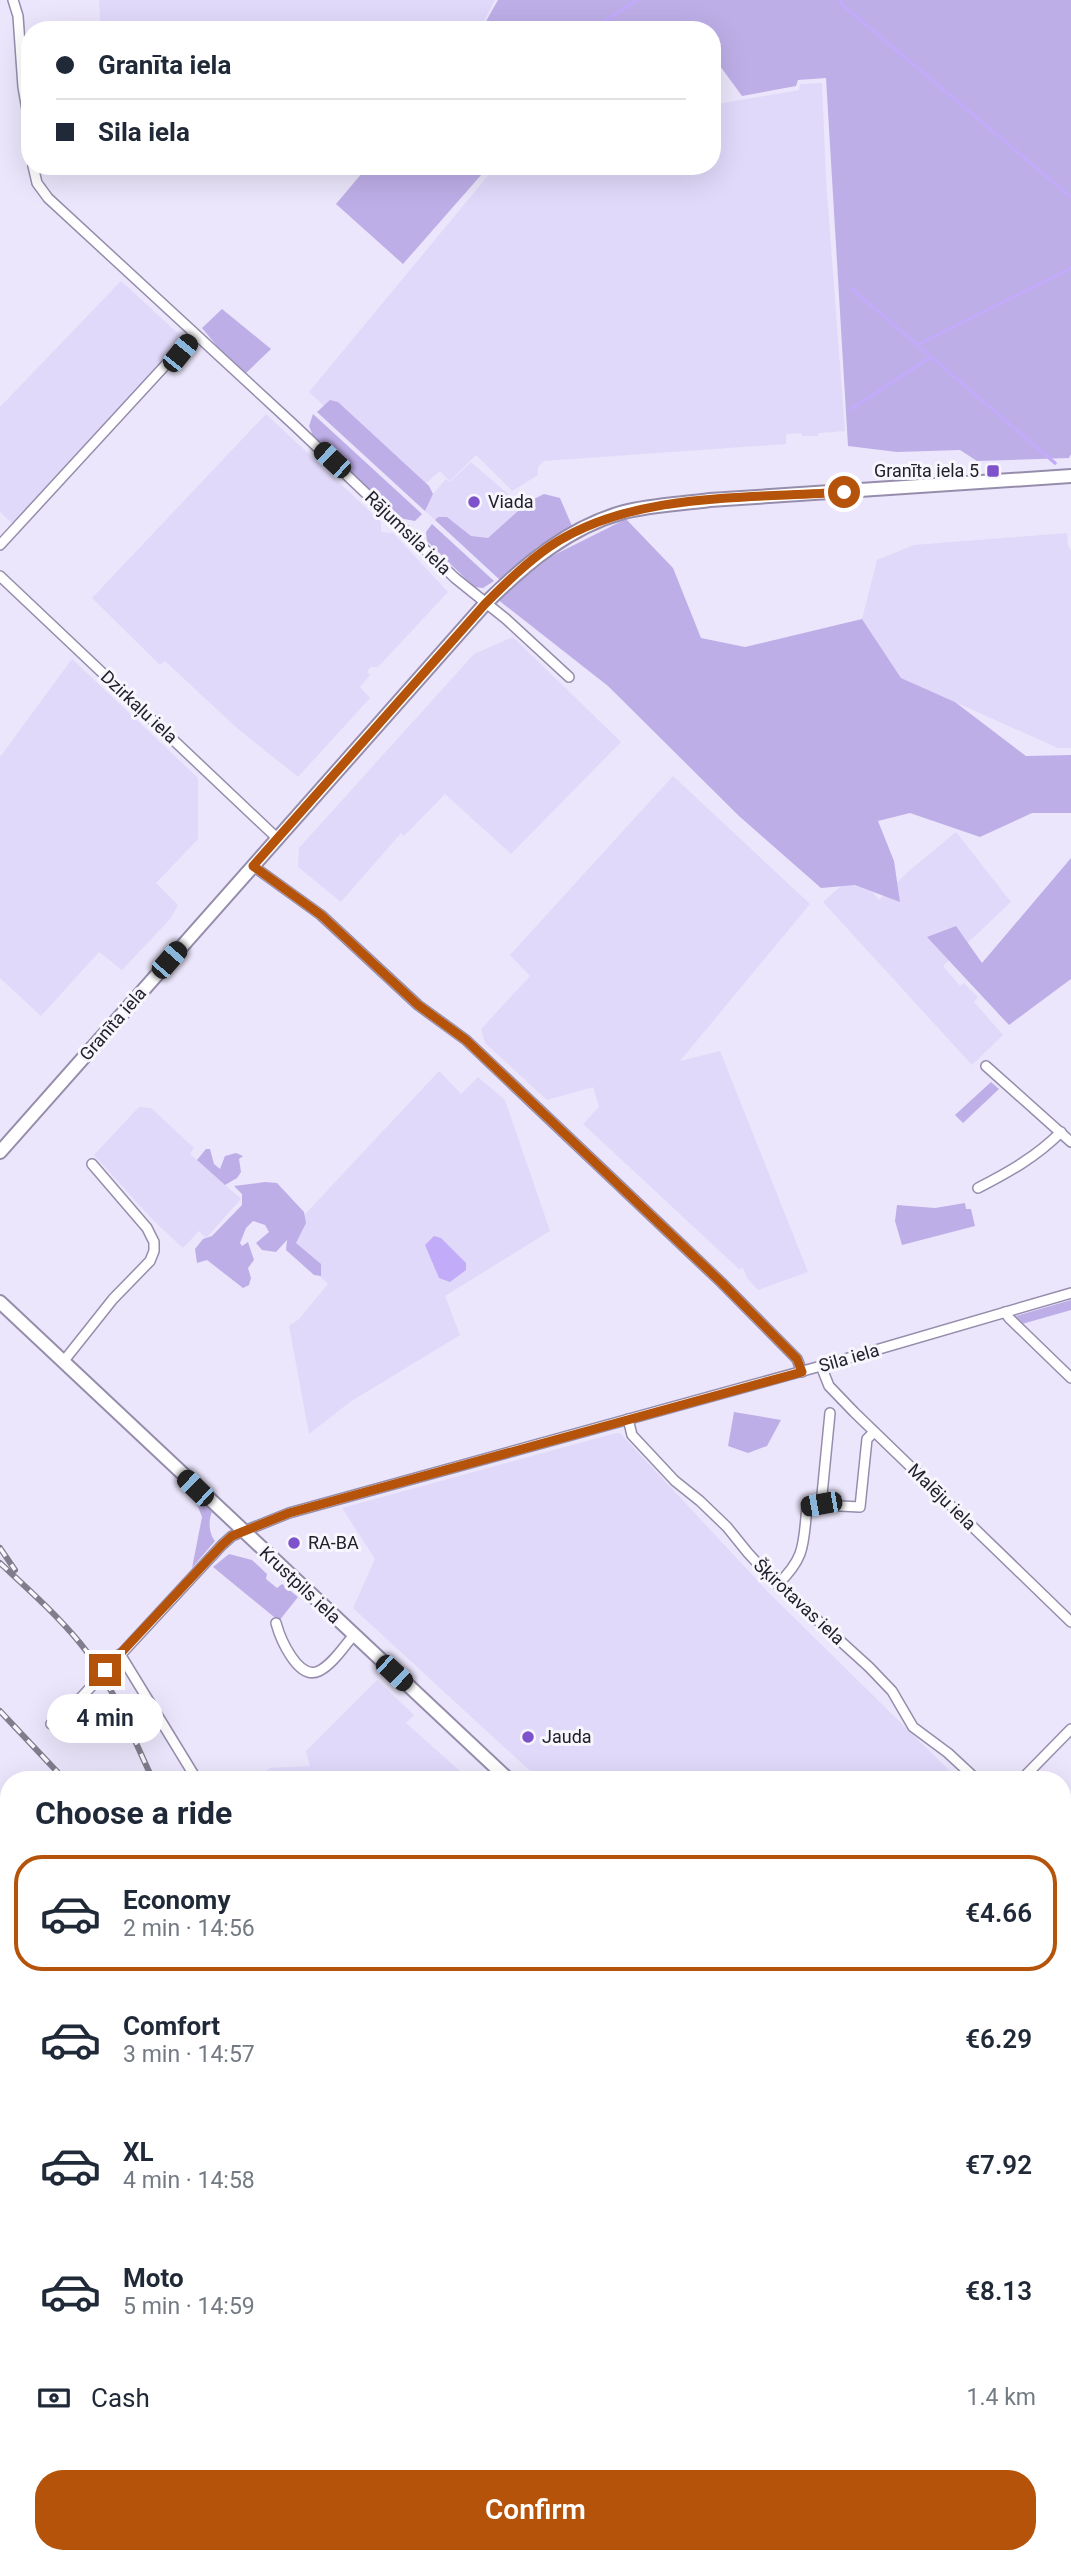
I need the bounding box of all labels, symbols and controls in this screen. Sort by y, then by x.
text: Granīta iela [98,50,231,80]
text: Sila iela [98,117,190,147]
car [159,330,202,376]
car [310,438,355,482]
place label: Granīta iela 5 [874,460,979,481]
marker: Granīta iela 5 [985,463,1001,479]
route start [828,476,860,508]
street label: Rājumsila iela [361,486,456,579]
place label: Viada [488,491,534,512]
marker: Viada [466,494,482,510]
street label: Dzirkaļu iela [96,666,182,748]
car [148,937,191,983]
street label: Granīta iela [75,983,150,1065]
street label: Sila iela [816,1339,881,1376]
street label: Malēju iela [904,1459,981,1534]
car [173,1466,218,1510]
car [799,1490,844,1518]
place label: RA-BA [308,1532,359,1553]
marker: RA-BA [286,1535,302,1551]
street label: Krustpils iela [255,1542,345,1628]
street label: Šķirotavas iela [749,1554,849,1650]
car [372,1651,417,1695]
route end [89,1654,121,1686]
callout: 4 min [47,1694,163,1744]
text: 4 min [76,1705,134,1732]
place label: Jauda [542,1726,592,1747]
marker: Jauda [520,1729,536,1745]
text: Choose a ride [35,1794,232,1832]
icon: car [39,1882,102,1945]
text: Economy [123,1885,230,1915]
text: €4.66 [965,1898,1032,1928]
text: 2 min · 14:56 [123,1915,255,1942]
icon: car [39,2008,102,2071]
text: Comfort [123,2011,220,2041]
text: €6.29 [965,2024,1032,2054]
text: 3 min · 14:57 [123,2041,255,2068]
icon: car [39,2134,102,2197]
text: XL [123,2137,154,2167]
text: €7.92 [965,2150,1032,2180]
text: 4 min · 14:58 [123,2167,255,2194]
icon: car [39,2260,102,2323]
text: Moto [123,2263,184,2293]
text: €8.13 [965,2276,1032,2306]
text: 5 min · 14:59 [123,2293,255,2320]
icon: cash [35,2379,73,2417]
text: Cash [91,2383,150,2413]
text: 1.4 km [967,2384,1036,2411]
button: Confirm [35,2470,1036,2550]

